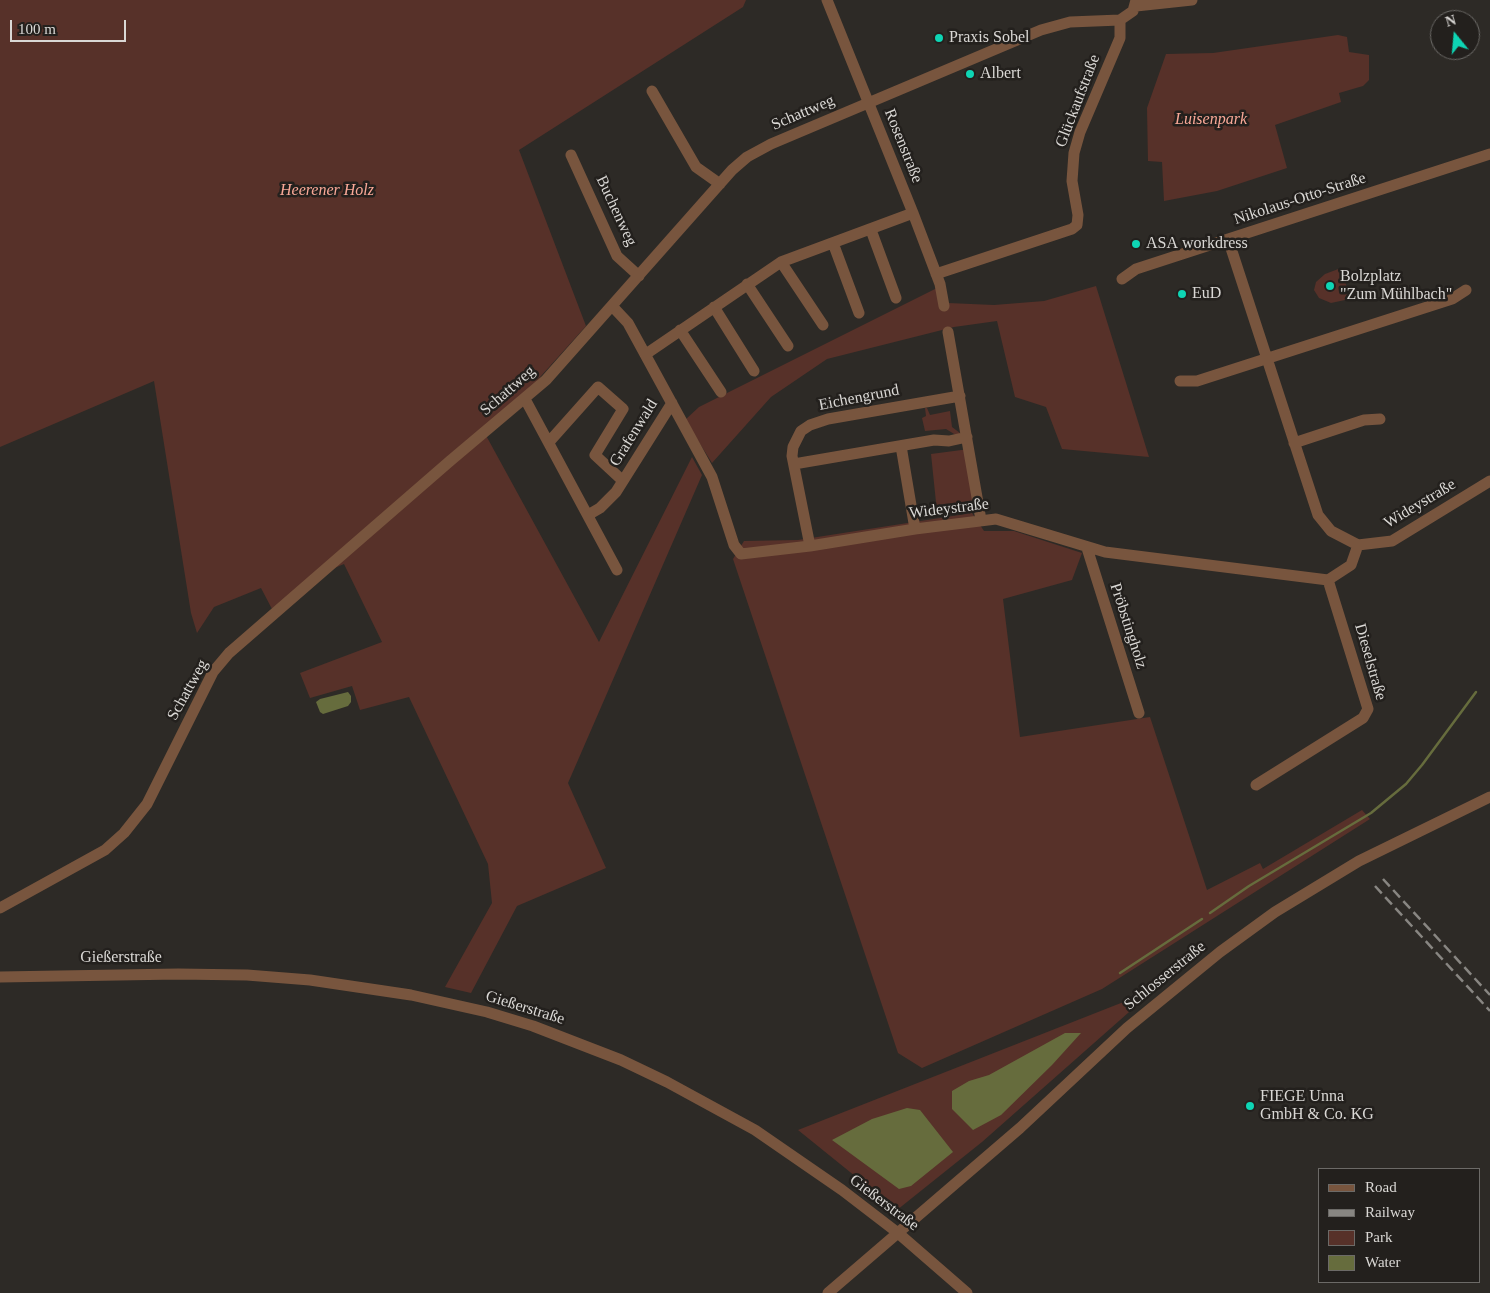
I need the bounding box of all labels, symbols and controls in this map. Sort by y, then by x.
scale bar [12,10,129,42]
north arrow [1430,10,1480,60]
text: N [1444,12,1458,30]
text: 100 m [18,21,56,37]
place label: Praxis Sobel [949,28,1029,48]
marker: Praxis Sobel [933,32,945,44]
street label: Glückaufstraße [1052,52,1104,150]
place label: Albert [980,64,1021,84]
marker: Albert [964,68,976,80]
street label: Schattweg [769,91,837,135]
street label: Rosenstraße [879,106,927,186]
park label: Luisenpark [1175,110,1247,130]
street label: Nikolaus-Otto-Straße [1232,169,1368,229]
street label: Buchenweg [591,173,641,249]
park label: Heerener Holz [280,181,374,201]
place label: ASA workdress [1146,234,1248,254]
marker: ASA workdress [1130,238,1142,250]
place label: Bolzplatz "Zum Mühlbach" [1340,267,1452,305]
marker: Bolzplatz "Zum Mühlbach" [1324,280,1336,292]
place label: EuD [1192,284,1221,304]
marker: EuD [1176,288,1188,300]
street label: Schattweg [477,362,539,420]
street label: Eichengrund [817,381,901,415]
street label: Grafenwald [606,396,662,470]
street label: Wideystraße [1381,475,1459,533]
street label: Wideystraße [908,495,990,523]
street label: Pröbstingholz [1105,581,1151,671]
street label: Dieselstraße [1350,621,1390,703]
street label: Schattweg [163,656,213,724]
street label: Schlosserstraße [1120,937,1210,1015]
street label: Gießerstraße [80,948,162,968]
street label: Gießerstraße [483,987,567,1029]
place label: FIEGE Unna GmbH & Co. KG [1260,1087,1374,1125]
marker: FIEGE Unna GmbH & Co. KG [1244,1100,1256,1112]
legend [1318,1168,1480,1283]
street label: Gießerstraße [846,1171,922,1235]
text: Road [1365,1179,1397,1195]
text: Railway [1365,1204,1415,1220]
text: Park [1365,1229,1393,1245]
text: Water [1365,1254,1400,1270]

